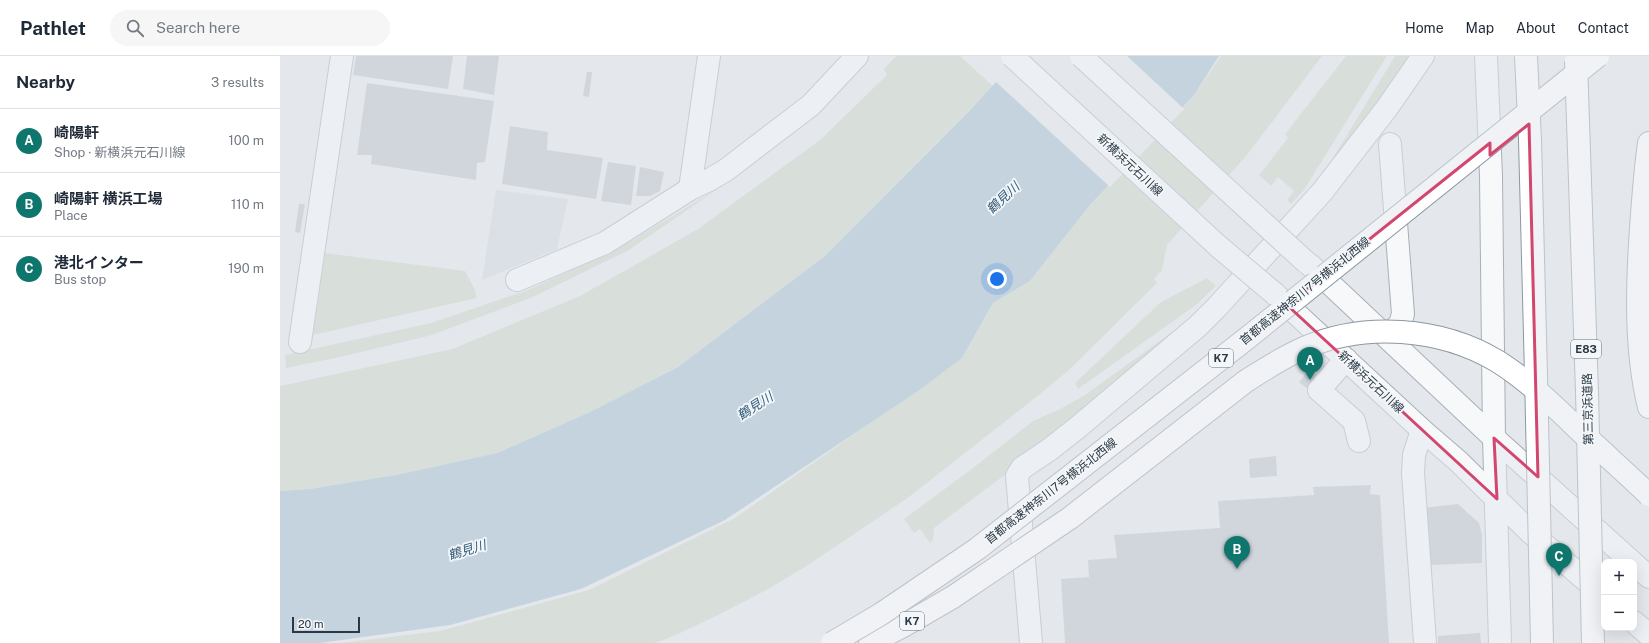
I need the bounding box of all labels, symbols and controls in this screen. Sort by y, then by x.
search box [110,10,390,46]
text: Pathlet [20,17,86,39]
icon: search [124,17,146,39]
text: Search here [156,19,240,36]
text: Home [1405,20,1444,36]
text: Map [1466,20,1494,36]
text: About [1516,20,1556,36]
text: Contact [1578,20,1629,36]
text: Nearby [16,72,75,92]
text: 3 results [211,75,264,90]
text: 崎陽軒 [54,124,99,141]
street label: 新横浜元石川線 [1095,131,1165,199]
text: A [24,133,34,148]
text: 100 m [228,133,264,148]
text: Shop · 新横浜元石川線 [54,145,185,160]
water label: 鶴見川 [984,178,1024,217]
text: 崎陽軒 横浜工場 [54,190,162,207]
text: B [25,197,33,212]
text: 110 m [231,197,264,212]
text: Place [54,208,88,223]
street label: 首都高速神奈川7号横浜北西線 [1237,234,1373,348]
text: 港北インター [54,254,144,271]
text: C [24,261,34,276]
text: 190 m [228,261,264,276]
your location [987,269,1007,289]
text: Bus stop [54,272,106,287]
road number: E83 [1571,340,1601,358]
pin: A [1297,347,1323,380]
street label: 新横浜元石川線 [1336,348,1406,416]
road number: K7 [1209,349,1233,367]
street label: 第三京浜道路 [1580,373,1596,445]
water label: 鶴見川 [735,388,777,423]
street label: 首都高速神奈川7号横浜北西線 [982,435,1120,547]
pin: B [1224,536,1250,569]
water label: 鶴見川 [446,537,490,563]
pin: C [1546,543,1572,576]
map controls [1601,559,1637,631]
button: + [1601,559,1637,595]
button: − [1601,595,1637,631]
road number: K7 [900,612,924,630]
scale bar [292,615,360,634]
text: 20 m [298,618,323,630]

